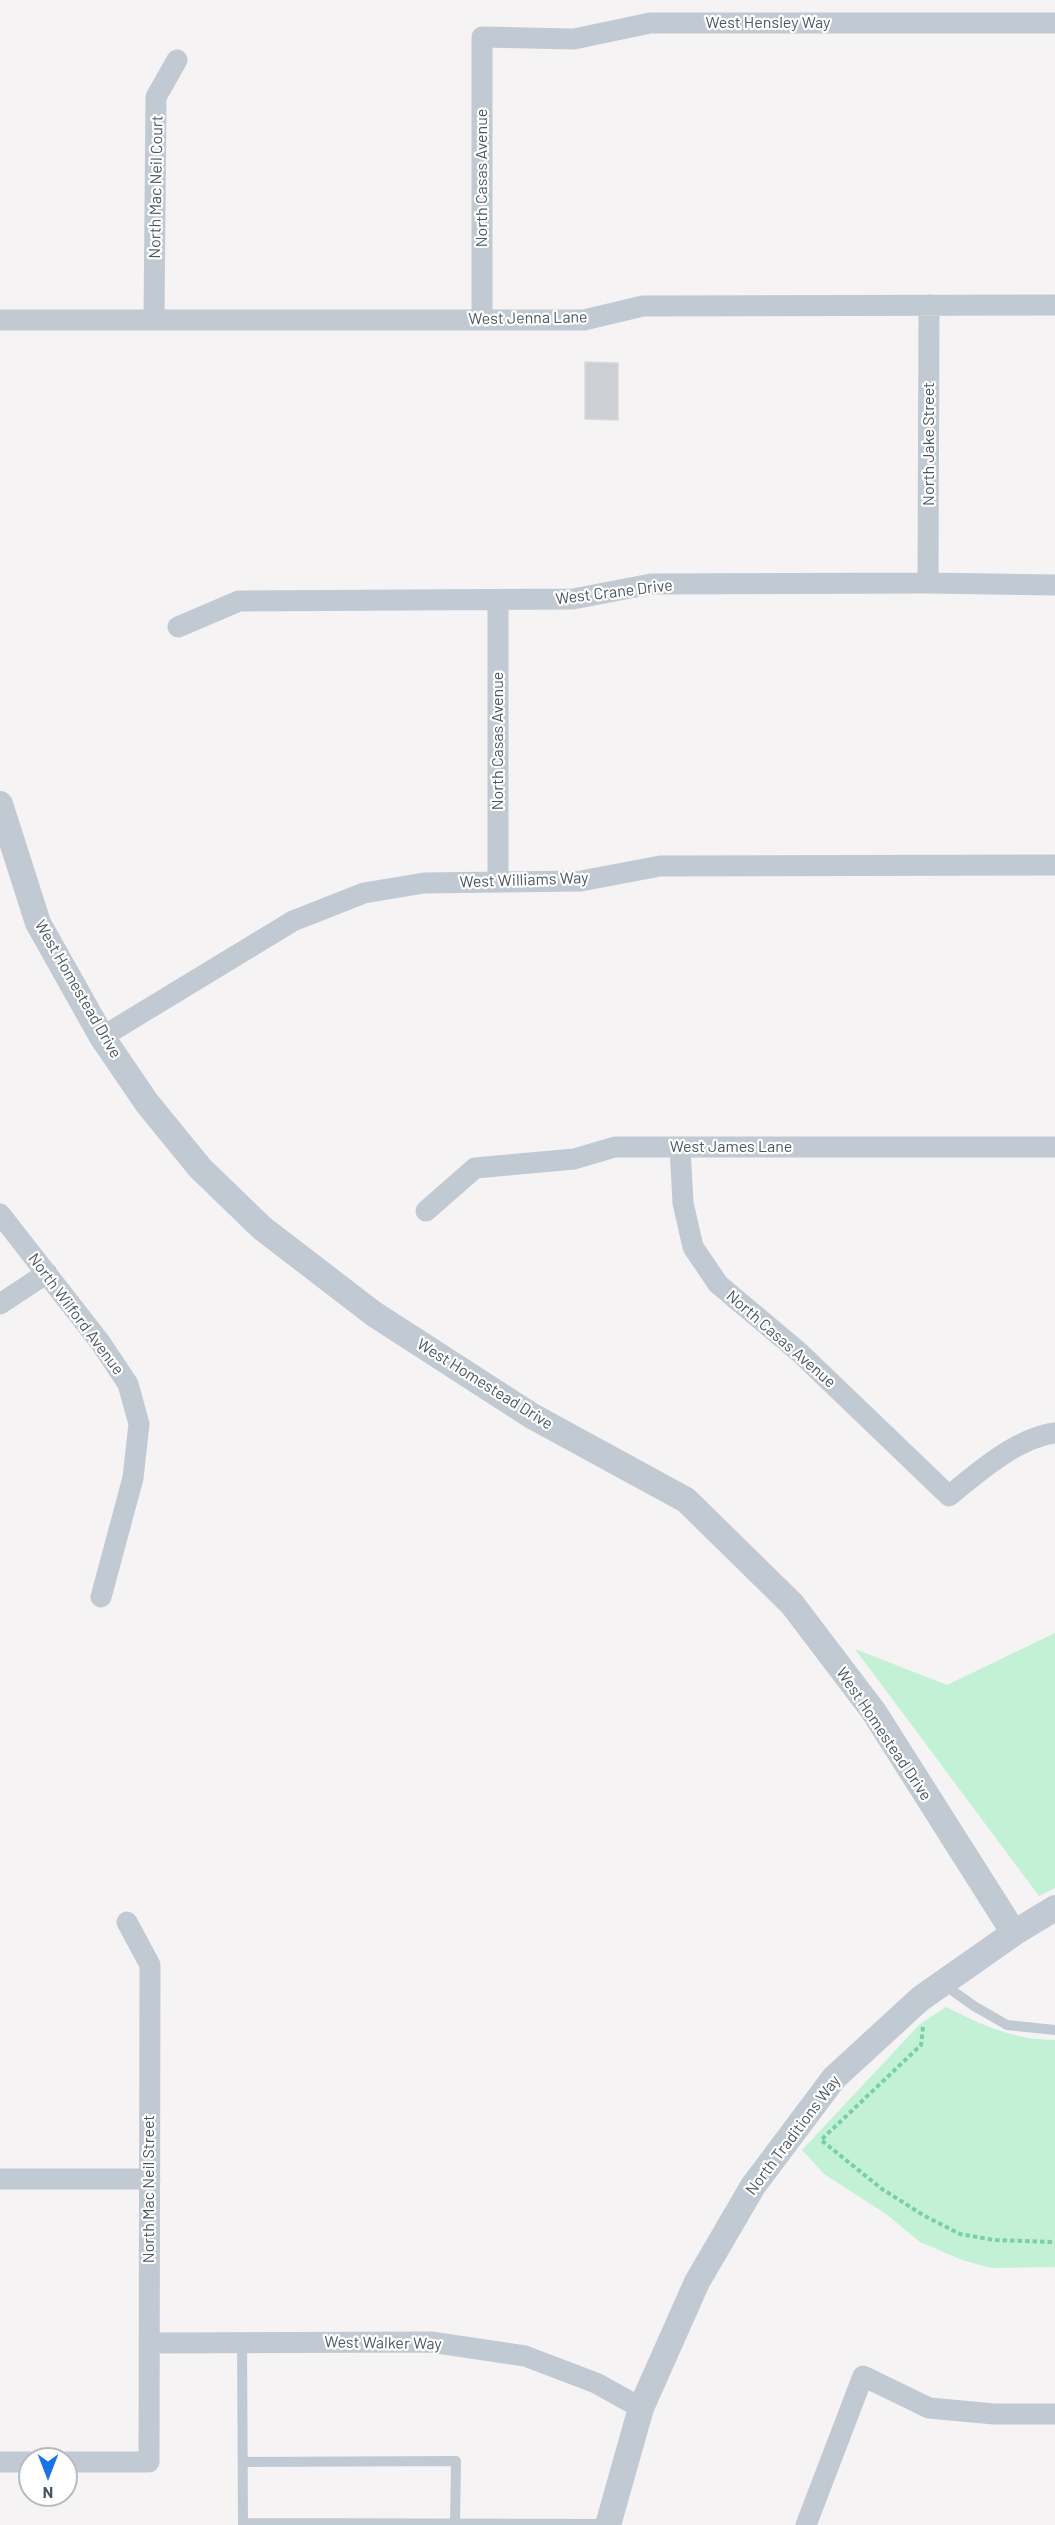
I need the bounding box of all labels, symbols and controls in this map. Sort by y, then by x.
street label: West Hensley Way [706,13,830,33]
street label: North Casas Avenue [472,109,492,247]
street label: North Mac Neil Court [145,115,167,259]
street label: West Jenna Lane [468,307,588,329]
street label: North Jake Street [919,382,939,506]
street label: West Crane Drive [554,575,674,609]
street label: North Casas Avenue [488,672,508,810]
street label: West Williams Way [459,868,589,892]
street label: West Homestead Drive [31,916,125,1062]
street label: West James Lane [670,1137,792,1157]
street label: North Wilford Avenue [24,1249,128,1379]
street label: North Casas Avenue [722,1286,840,1392]
street label: West Homestead Drive [414,1334,556,1434]
street label: West Homestead Drive [832,1664,936,1804]
street label: North Traditions Way [742,2071,844,2199]
street label: North Mac Neil Street [139,2115,159,2263]
street label: West Walker Way [324,2332,442,2354]
north arrow [18,2447,78,2507]
text: N [43,2484,53,2503]

